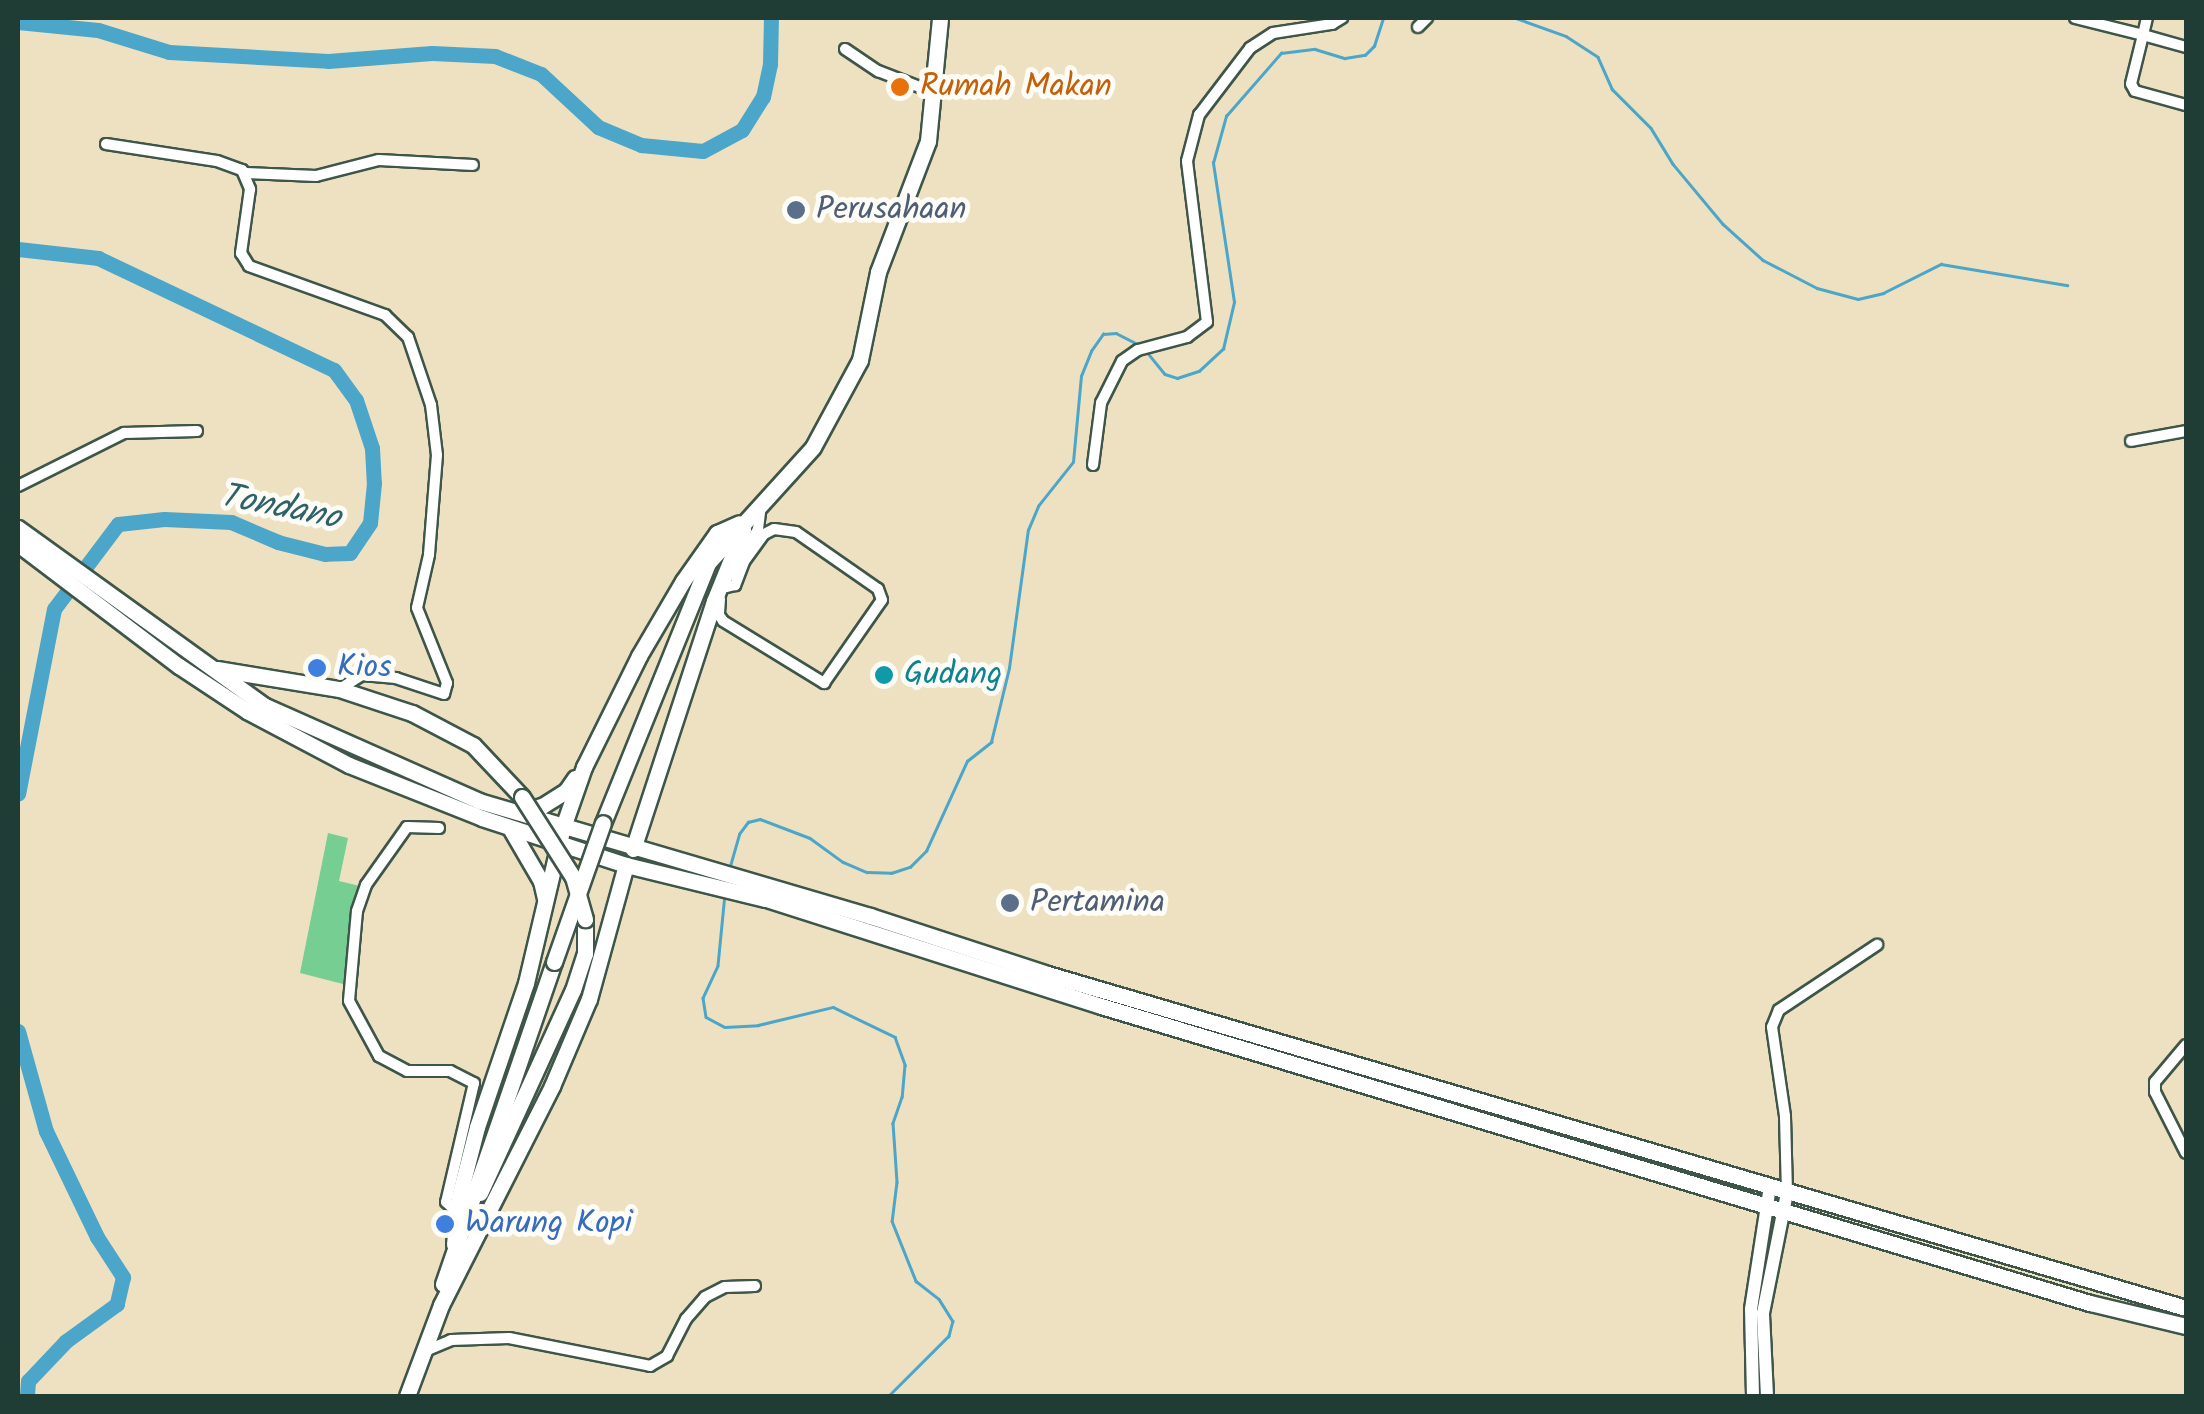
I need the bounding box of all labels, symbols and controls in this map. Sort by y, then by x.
place label: Rumah Makan [920,68,1112,106]
marker: Rumah Makan [889,76,911,98]
place label: Perusahaan [816,191,967,229]
marker: Perusahaan [785,199,807,221]
water label: Tondano [216,476,344,540]
place label: Kios [337,649,392,687]
place label: Gudang [904,656,1002,694]
marker: Kios [306,657,328,679]
marker: Gudang [873,664,895,686]
place label: Pertamina [1030,884,1165,922]
marker: Pertamina [999,892,1021,914]
place label: Warung Kopi [465,1205,632,1243]
marker: Warung Kopi [434,1213,456,1235]

